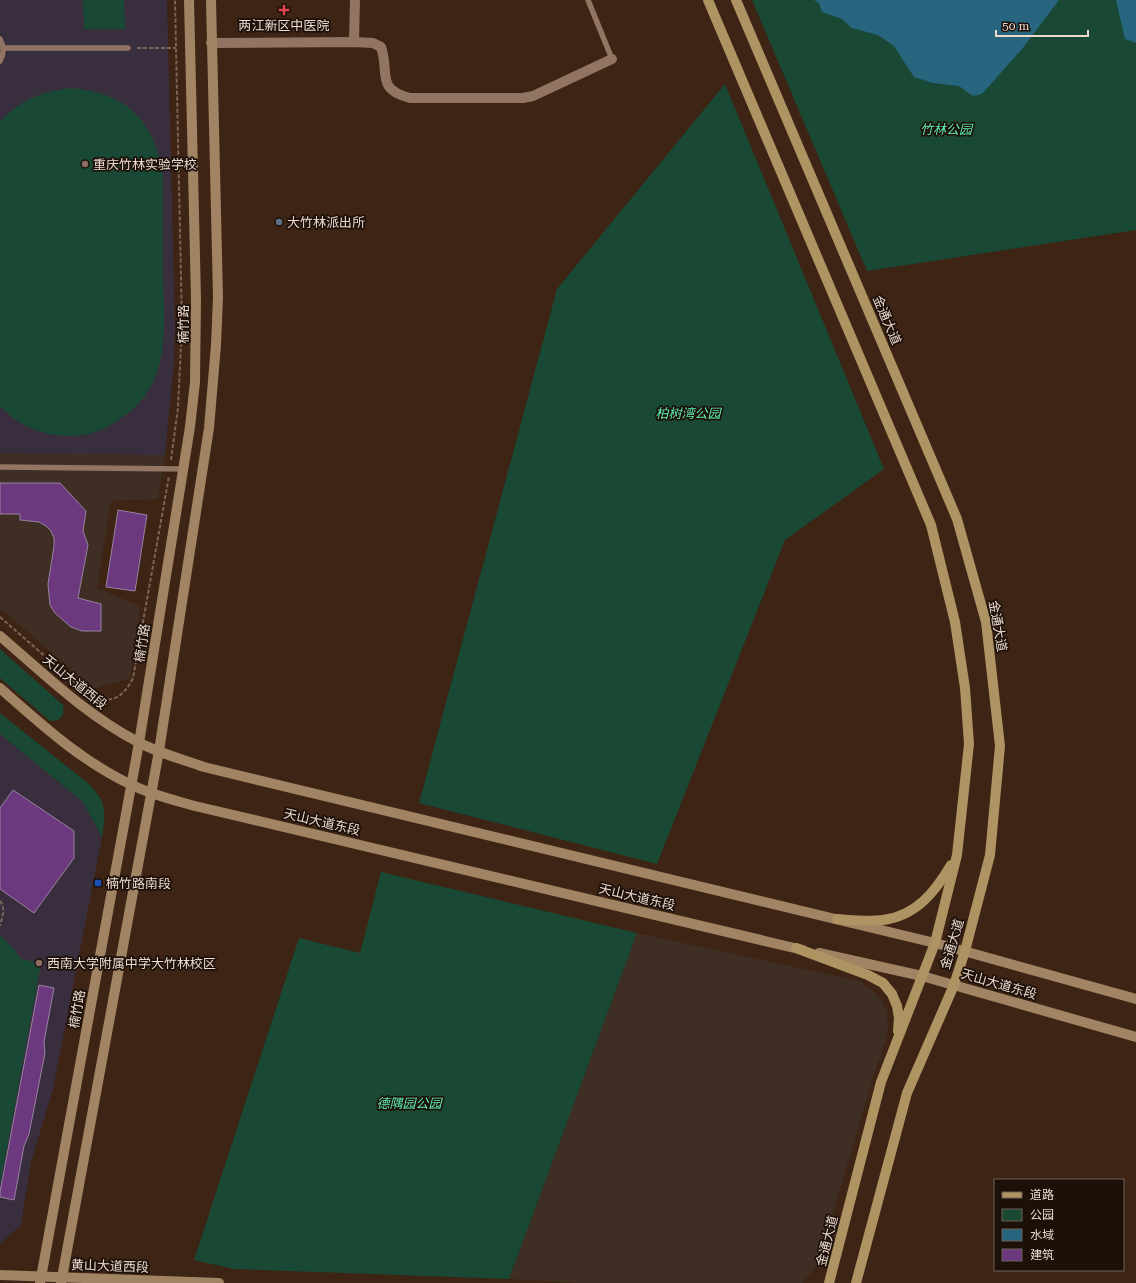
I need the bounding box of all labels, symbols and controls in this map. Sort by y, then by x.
marker: 两江新区中医院 [278,4,290,16]
scale bar [996,12,1088,38]
place label: 两江新区中医院 [238,18,330,33]
text: 50 m [1002,19,1029,33]
park label: 竹林公园 [920,122,974,137]
place label: 重庆竹林实验学校 [93,157,197,172]
marker: 重庆竹林实验学校 [80,159,90,169]
place label: 大竹林派出所 [287,215,365,230]
marker: 大竹林派出所 [274,217,284,227]
street label: 金通大道 [870,293,904,347]
street label: 楠竹路 [176,304,191,344]
park label: 柏树湾公园 [655,406,722,421]
street label: 金通大道 [986,599,1010,653]
street label: 楠竹路 [132,623,152,663]
street label: 天山大道西段 [40,652,110,712]
street label: 天山大道东段 [282,806,362,838]
place label: 楠竹路南段 [106,876,171,891]
marker: 楠竹路南段 [93,878,103,888]
street label: 天山大道东段 [597,881,677,913]
street label: 金通大道 [937,917,967,971]
place label: 西南大学附属中学大竹林校区 [47,956,216,971]
marker: 西南大学附属中学大竹林校区 [34,958,44,968]
street label: 天山大道东段 [959,966,1039,1002]
street label: 楠竹路 [66,988,88,1030]
park label: 德隅园公园 [376,1096,443,1111]
legend [994,1179,1124,1271]
text: 道路 [1030,1188,1054,1202]
text: 公园 [1030,1208,1054,1222]
street label: 金通大道 [813,1214,841,1268]
text: 水域 [1030,1228,1054,1242]
text: 建筑 [1030,1248,1054,1262]
street label: 黄山大道西段 [71,1257,149,1275]

